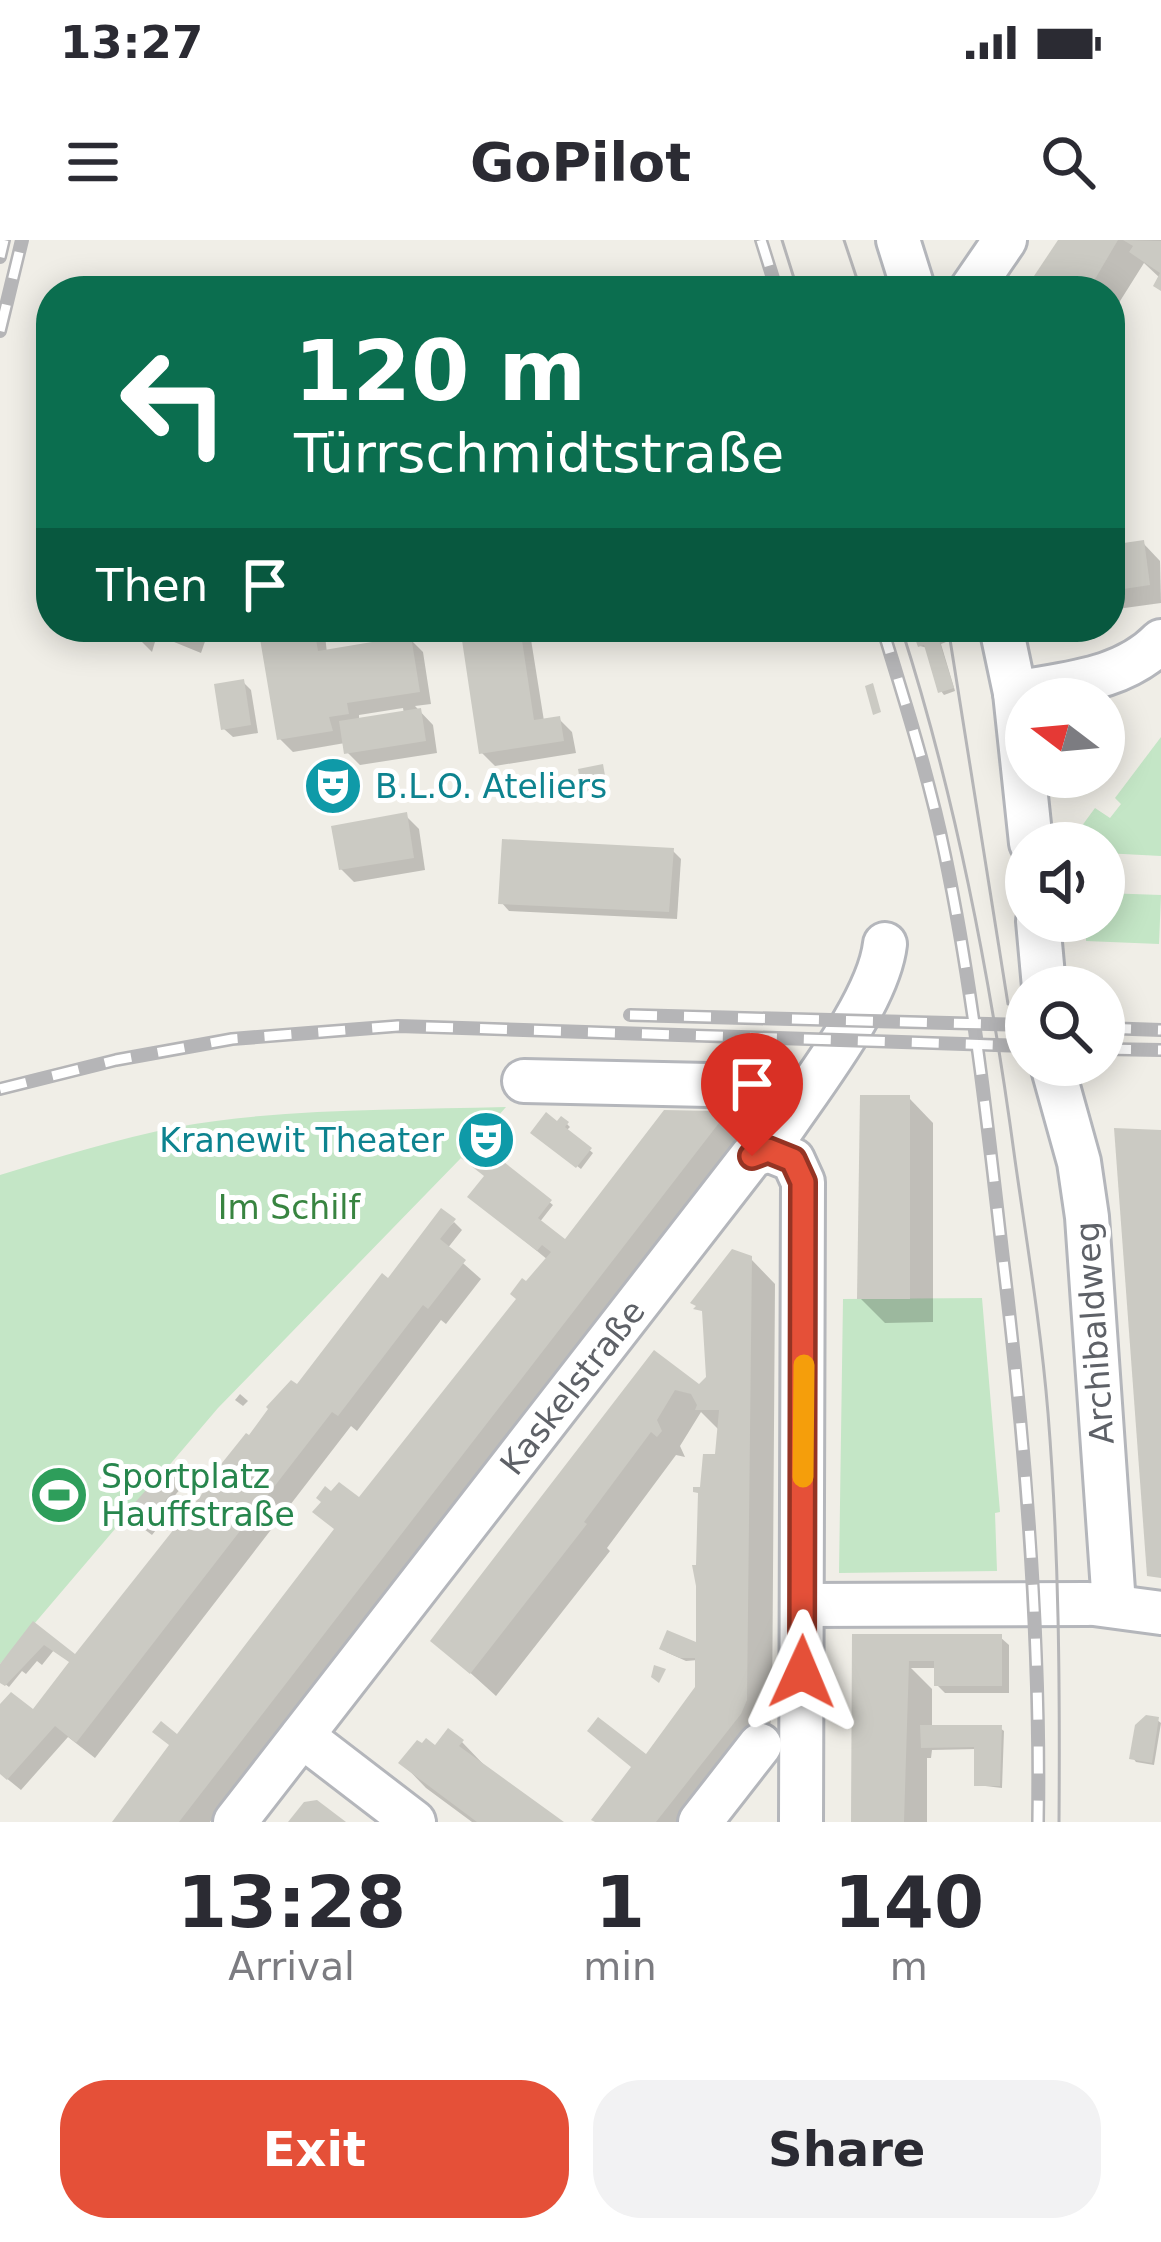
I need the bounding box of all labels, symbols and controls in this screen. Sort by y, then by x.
text: 13:27 [60,16,203,69]
icon: menu [60,129,126,195]
icon: search [1035,129,1101,195]
text: GoPilot [470,131,691,194]
text: 120 m [294,322,586,420]
icon: left [96,324,252,480]
text: Türrschmidtstraße [294,422,784,485]
icon: arrive [232,552,298,618]
text: Then [96,559,208,612]
north arrow [1005,678,1125,798]
map controls [1005,678,1125,1086]
theatre icon: B.L.O. Ateliers [302,755,364,817]
place label: B.L.O. Ateliers [375,767,607,806]
button: sound [1005,822,1125,942]
button: search [1005,966,1125,1086]
pin [701,1033,803,1156]
icon: arrive [719,1051,785,1117]
theatre icon: Kranewit Theater [455,1109,517,1171]
place label: Kranewit Theater [159,1121,444,1160]
park label: Im Schilf [218,1188,362,1227]
street label: Archibaldweg [1067,1220,1122,1446]
street label: Kaskelstraße [492,1292,653,1482]
place label: Sportplatz Hauffstraße [101,1457,295,1534]
sports icon: Sportplatz Hauffstraße [28,1464,90,1526]
position arrow [739,1609,865,1735]
text: 13:28 [177,1860,406,1944]
text: 1 [595,1860,645,1944]
text: 140 [834,1860,984,1944]
text: Arrival [228,1944,355,1989]
text: min [583,1944,657,1989]
text: m [890,1944,928,1989]
button: Exit [60,2080,569,2218]
button: Share [593,2080,1101,2218]

